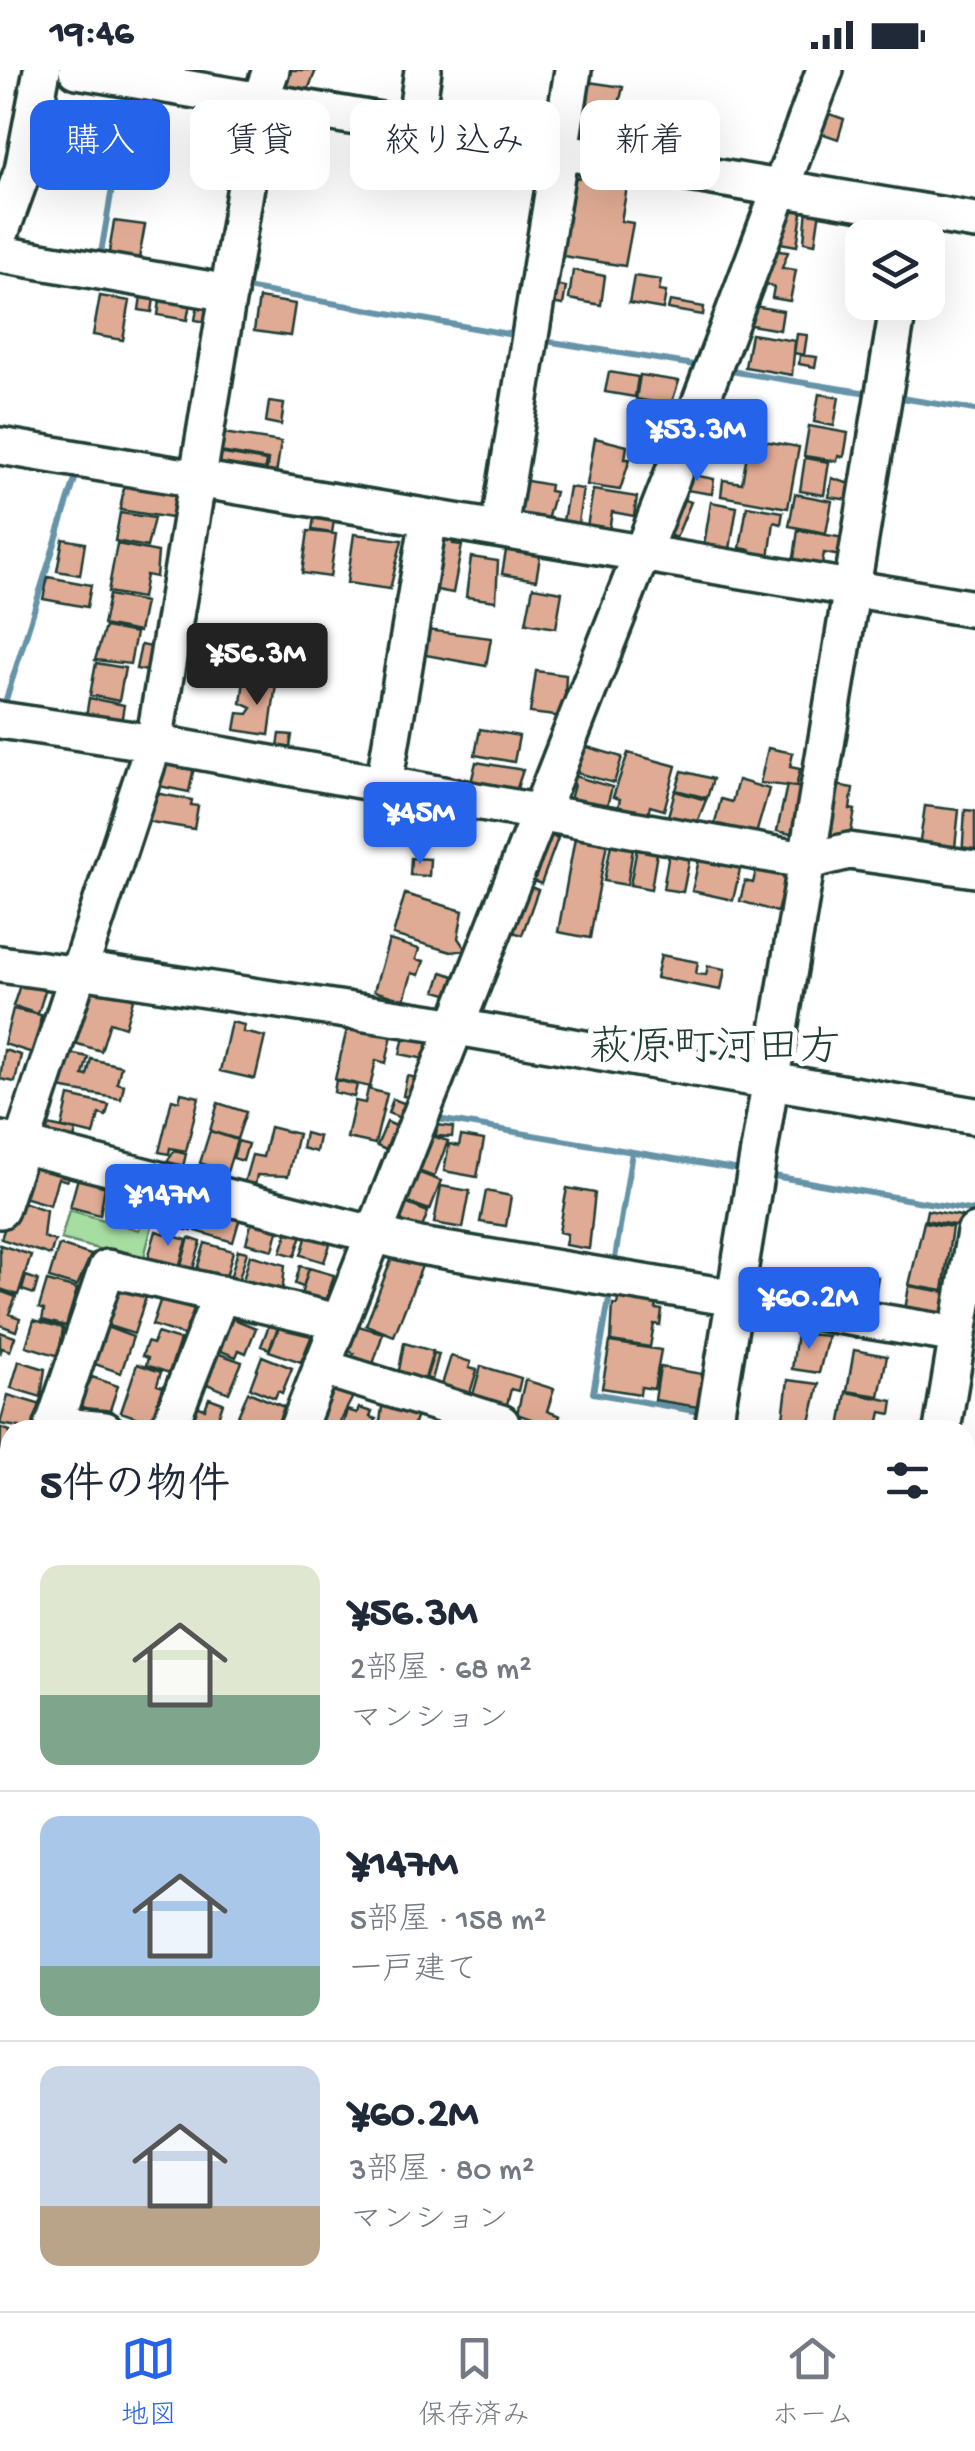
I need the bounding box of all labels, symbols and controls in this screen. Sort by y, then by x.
text: 19:46 [50,13,134,57]
chip: 購入 [30,100,170,190]
chip: 賃貸 [190,100,330,190]
chip: 絞り込み [350,100,560,190]
chip: 新着 [580,100,720,190]
map controls [845,220,945,320]
button: layers [845,220,945,320]
pin: ¥53.3M [616,399,778,484]
text: ¥53.3M [648,412,746,450]
pin: ¥56.3M [176,623,338,708]
text: ¥56.3M [209,636,305,674]
pin: ¥45M [361,782,479,867]
text: ¥45M [385,795,455,833]
district label: 萩原町河田方 [589,1025,841,1076]
pin: ¥147M [98,1164,238,1249]
text: ¥147M [127,1177,209,1215]
pin: ¥60.2M [728,1267,890,1352]
text: ¥60.2M [760,1280,858,1318]
icon: filters [880,1453,935,1508]
text: 5件の物件 [40,1464,230,1513]
text: ¥56.3M [350,1591,477,1640]
icon: home [120,1605,240,1725]
text: 2部屋 · 68 m² [350,1652,532,1690]
text: マンション [350,1702,509,1740]
text: ¥147M [350,1842,457,1891]
icon: home [120,1856,240,1976]
text: 5部屋 · 158 m² [350,1903,546,1941]
text: 一戸建て [350,1953,478,1991]
text: ¥60.2M [350,2092,478,2141]
icon: home [120,2106,240,2226]
text: 3部屋 · 80 m² [350,2153,535,2191]
text: マンション [350,2203,509,2241]
tab: 地図 [121,2331,177,2434]
tab: 保存済み [418,2331,530,2434]
tab: ホーム [771,2331,854,2434]

